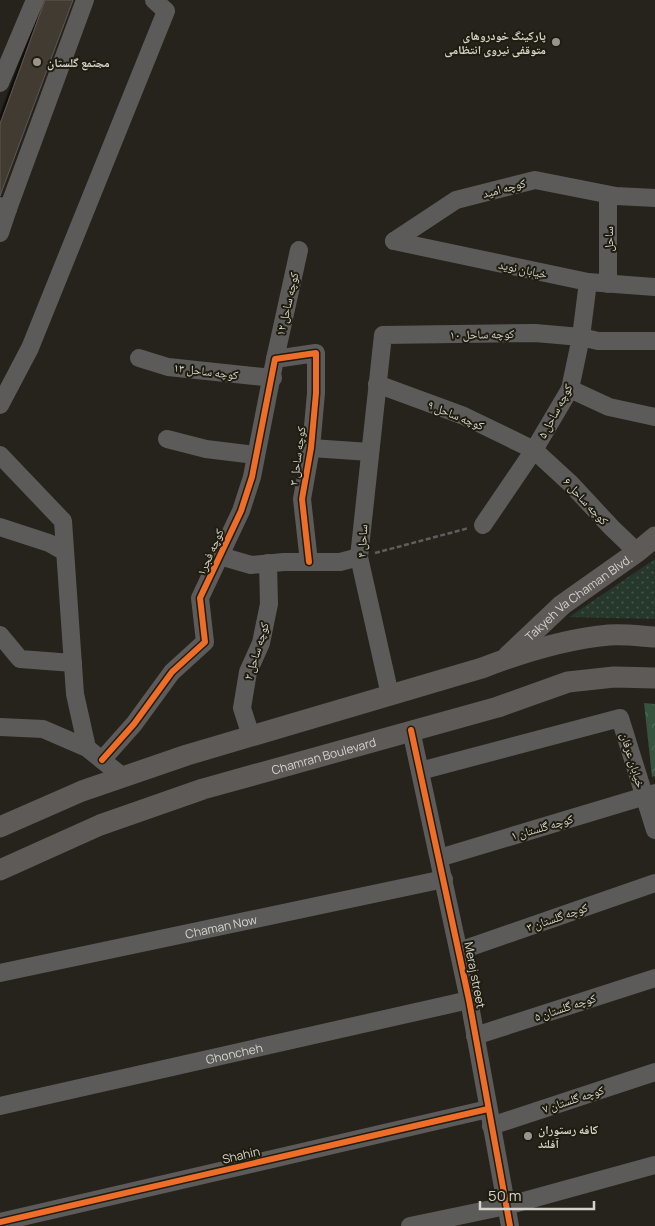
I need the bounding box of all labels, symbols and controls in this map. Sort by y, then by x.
place label: پارکینگ خودروهای متوقفی نیروی انتظامی [444,27,546,58]
marker: پارکینگ خودروهای متوقفی نیروی انتظامی [550,36,562,48]
place label: مجتمع گلستان [47,54,110,71]
marker: مجتمع گلستان [31,56,43,68]
street label: کوچه امید [480,174,528,202]
street label: ساحل [600,226,617,252]
street label: خیابان نوید [497,256,549,283]
street label: کوچه ساحل ۱۲ [271,270,303,338]
street label: کوچه ساحل ۱۰ [449,325,515,343]
street label: کوچه ساحل ۱۳ [173,359,239,383]
street label: کوچه ساحل ۵ [534,381,576,441]
street label: کوچه ساحل ۹ [425,396,487,434]
street label: کوچه ساحل ۳ [284,425,310,487]
street label: کوچه ساحل ۶ [559,473,613,529]
street label: ساحل ۴ [353,524,371,558]
street label: کوچه فجر۱ [192,526,228,578]
street label: Takyeh Va Chaman Blvd. [521,550,635,644]
street label: کوچه ساحل ۲ [239,620,273,682]
street label: خیابان عرفان [617,730,650,790]
street label: Chamran Boulevard [269,733,378,778]
street label: کوچه گلستان ۱ [509,810,575,844]
street label: کوچه گلستان ۳ [524,899,590,935]
street label: Chaman Now [184,910,259,942]
street label: Meraj street [460,940,490,1010]
street label: کوچه گلستان ۵ [532,989,598,1025]
street label: Ghoncheh [204,1038,264,1068]
street label: کوچه گلستان ۷ [540,1081,606,1117]
place label: کافه رستوران آفلند [538,1121,599,1152]
marker: کافه رستوران آفلند [522,1130,534,1142]
street label: Shahin [220,1142,262,1168]
scale bar [480,1178,594,1210]
text: 50 m [488,1185,522,1206]

